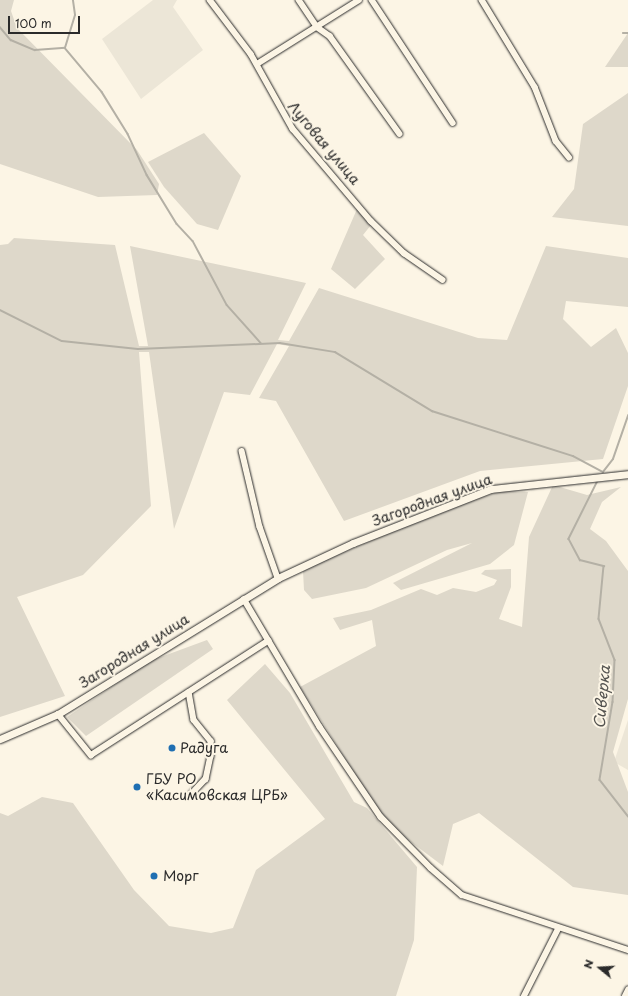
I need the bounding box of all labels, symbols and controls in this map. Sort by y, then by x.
scale bar [10,8,82,34]
text: 100 m [15,14,52,32]
street label: Луговая улица [284,98,364,188]
street label: Загородная улица [370,470,494,530]
street label: Загородная улица [76,610,192,692]
water label: Сиверка [589,665,613,729]
place label: Радуга [180,740,228,756]
marker: Радуга [167,743,177,753]
place label: ГБУ РО «Касимовская ЦРБ» [146,771,288,804]
marker: ГБУ РО «Касимовская ЦРБ» [131,781,143,793]
place label: Морг [163,868,198,884]
marker: Морг [148,870,160,882]
north arrow [580,948,620,988]
text: N [579,957,598,971]

